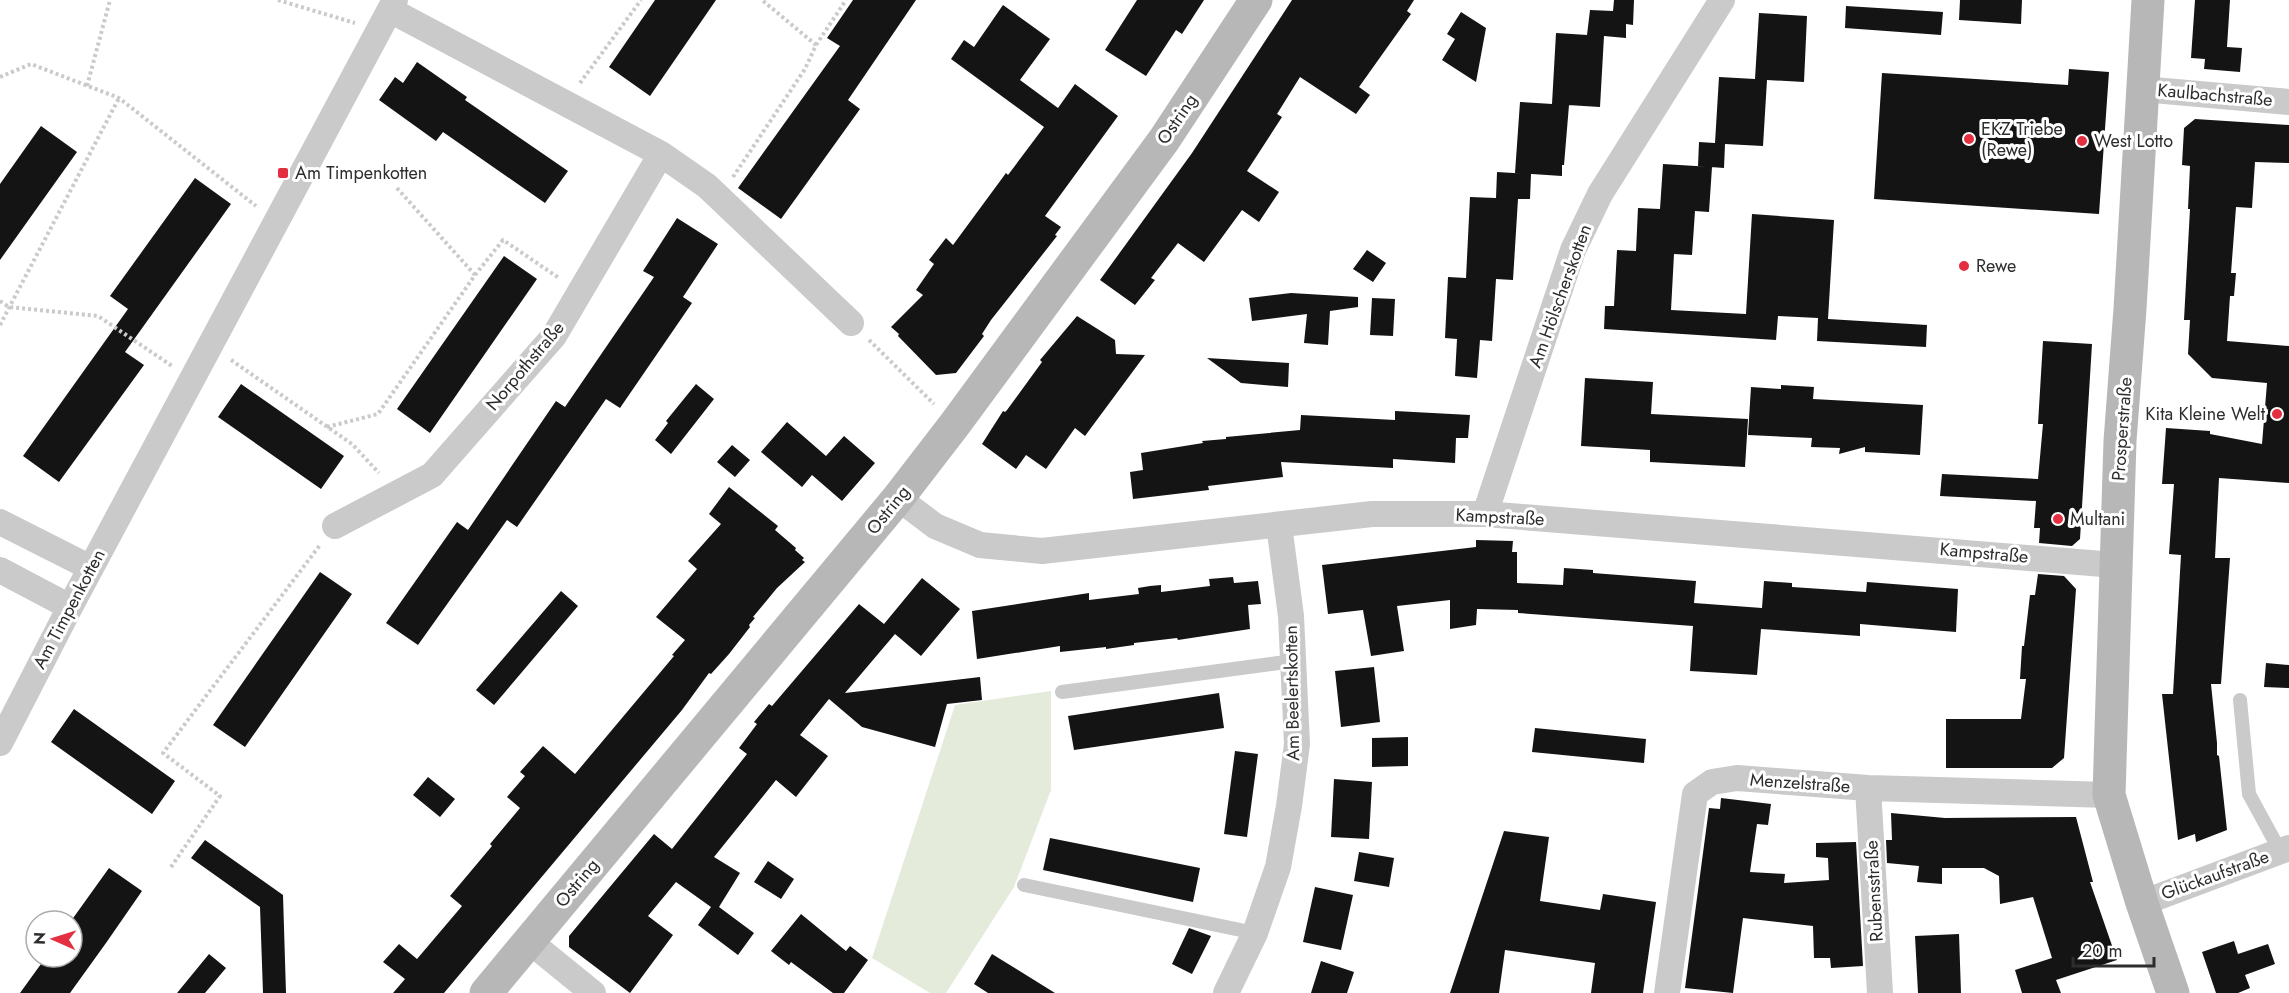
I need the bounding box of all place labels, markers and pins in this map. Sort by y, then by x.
place label: EKZ Triebe (Rewe) [1981,116,2063,163]
place label: West Lotto [2094,128,2173,154]
marker: EKZ Triebe (Rewe) [1962,132,1976,146]
marker: West Lotto [2075,134,2089,148]
place label: Am Timpenkotten [295,160,427,186]
marker: Am Timpenkotten [276,166,290,180]
place label: Rewe [1976,253,2016,279]
marker: Rewe [1957,259,1971,273]
place label: Kita Kleine Welt [2145,401,2266,427]
marker: Kita Kleine Welt [2270,407,2284,421]
place label: Multani [2070,506,2125,532]
marker: Multani [2051,512,2065,526]

